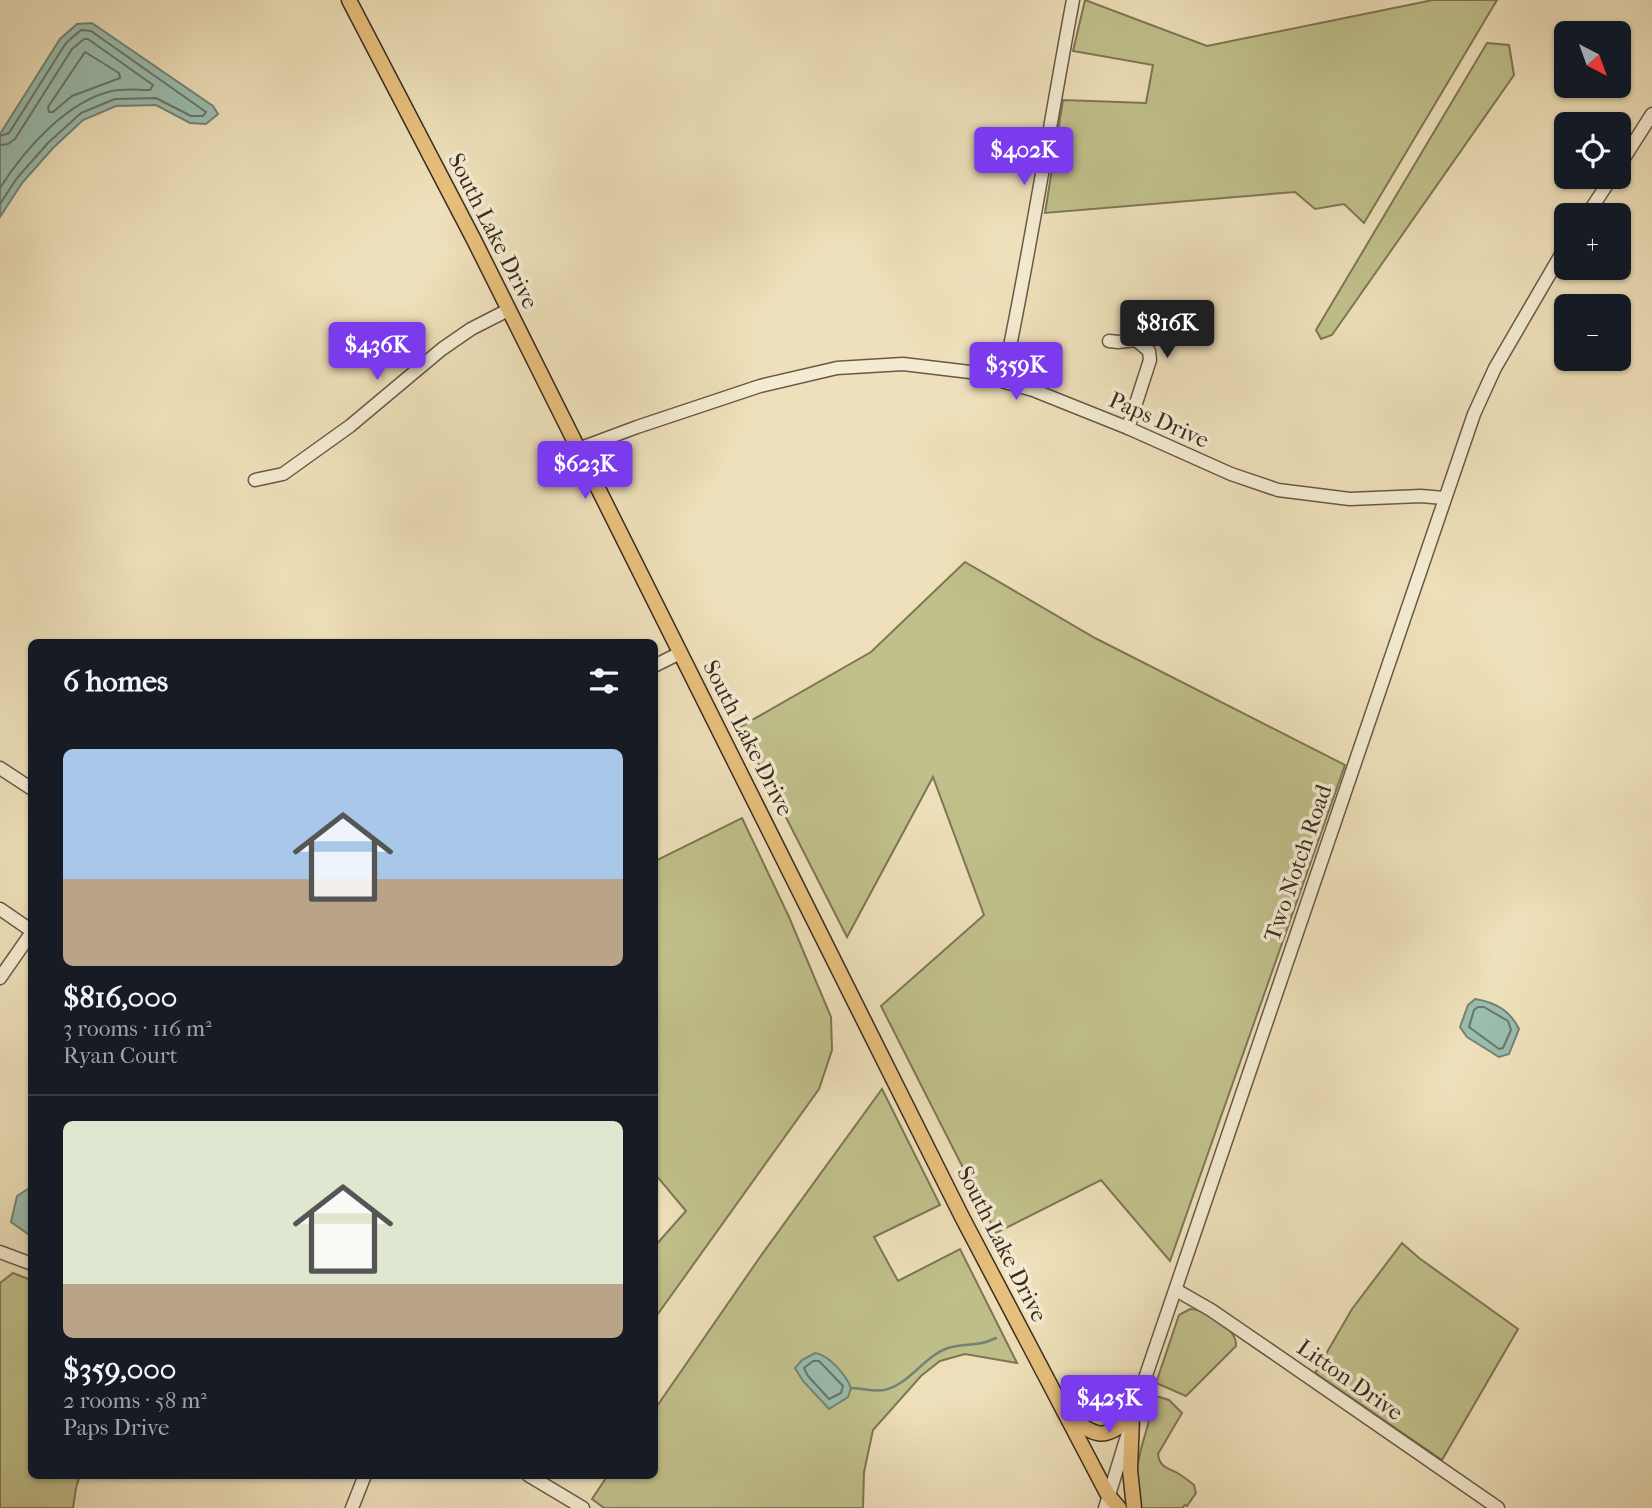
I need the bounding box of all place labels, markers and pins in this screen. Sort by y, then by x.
pin: $402K [975,128,1073,187]
pin: $816K [1118,300,1216,360]
pin: $436K [328,322,426,382]
pin: $359K [967,342,1065,402]
pin: $623K [536,442,634,501]
pin: $425K [1060,1376,1158,1435]

